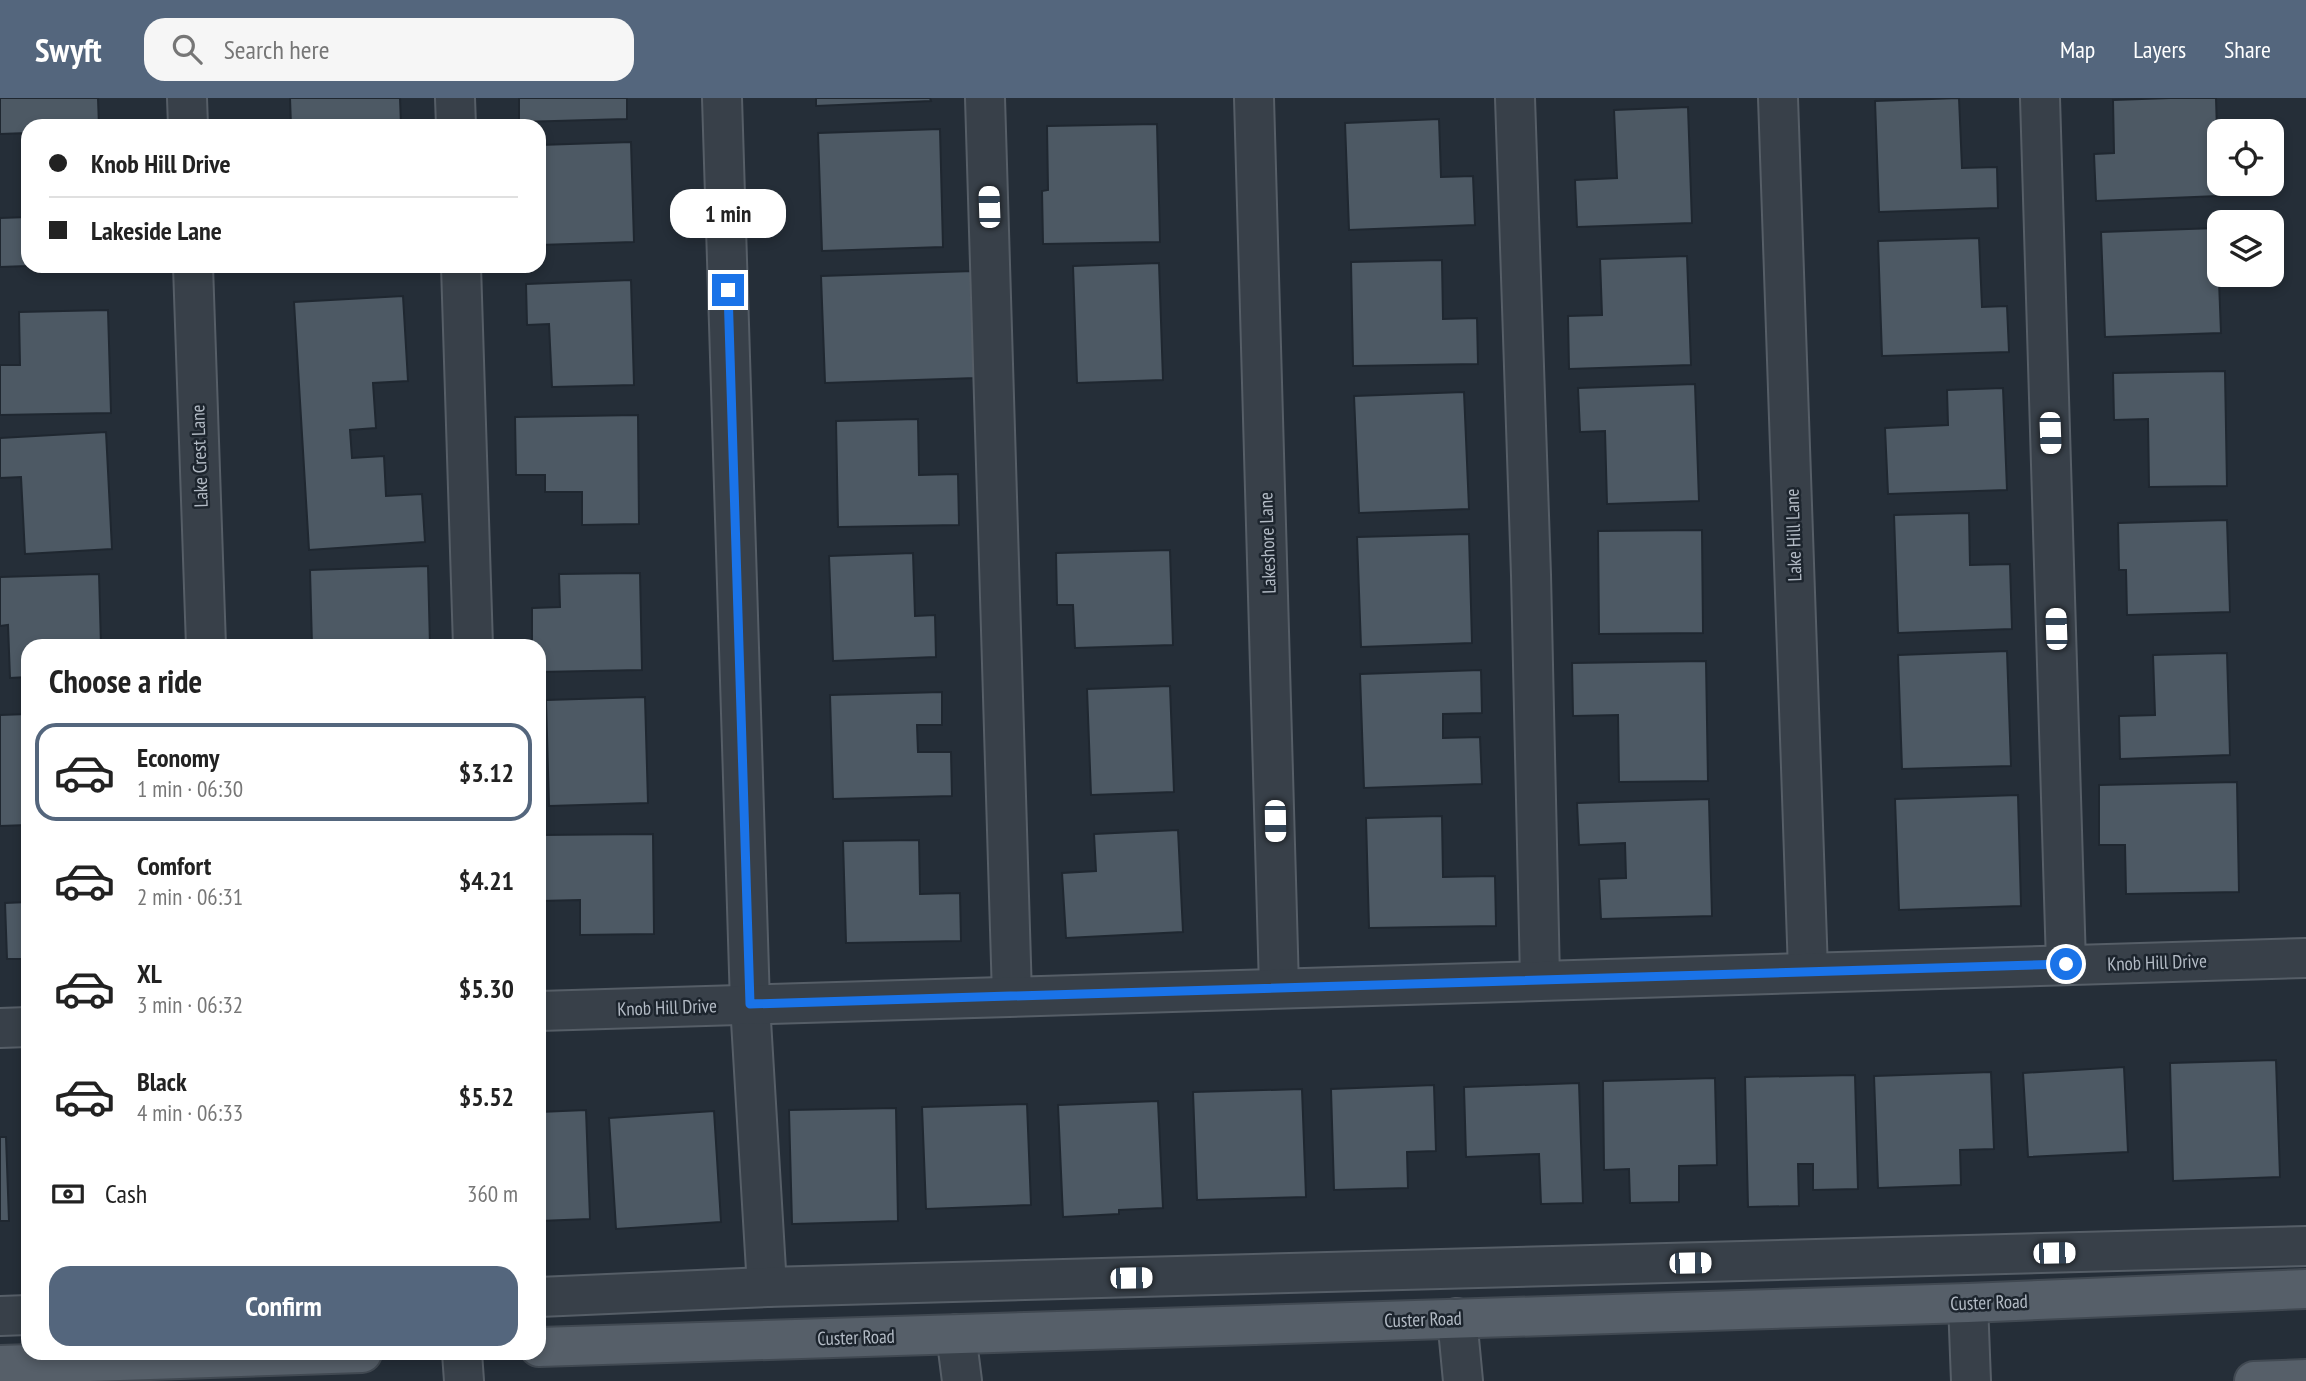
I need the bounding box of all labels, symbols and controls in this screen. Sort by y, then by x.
search box [144,18,634,81]
text: Swyft [35,28,102,71]
icon: search [168,30,206,68]
text: Search here [224,33,329,66]
text: Map [2060,34,2095,65]
text: Layers [2133,34,2186,65]
text: Share [2224,34,2271,65]
map controls [2207,119,2284,287]
button: locate [2207,119,2284,196]
text: Knob Hill Drive [91,147,231,180]
car [978,186,1001,228]
callout: 1 min [670,188,786,238]
text: 1 min [705,199,751,228]
button: layers [2207,210,2284,287]
text: Lakeside Lane [91,214,222,247]
route end [712,274,744,306]
street label: Lake Crest Lane [185,404,213,508]
car [2039,412,2062,454]
street label: Lake Hill Lane [1779,488,1807,582]
street label: Lakeshore Lane [1253,492,1281,594]
car [2045,608,2068,650]
text: Choose a ride [49,660,202,702]
icon: car [53,741,116,804]
text: Economy [137,741,219,774]
text: $3.12 [459,756,514,789]
text: 1 min · 06:30 [137,774,243,803]
car [1265,800,1286,842]
icon: car [53,849,116,912]
text: Comfort [137,849,211,882]
text: $4.21 [459,864,514,897]
text: 2 min · 06:31 [137,882,243,911]
route start [2050,948,2082,980]
street label: Knob Hill Drive [2107,948,2207,976]
icon: car [53,957,116,1020]
text: XL [137,957,162,990]
text: $5.30 [459,972,514,1005]
text: 3 min · 06:32 [137,990,243,1019]
street label: Knob Hill Drive [617,993,717,1021]
icon: car [53,1065,116,1128]
text: Black [137,1065,187,1098]
text: $5.52 [459,1080,514,1113]
text: 4 min · 06:33 [137,1098,243,1127]
icon: cash [49,1175,87,1213]
text: Cash [105,1177,147,1210]
text: 360 m [467,1179,518,1208]
car [2033,1242,2076,1264]
car [1669,1252,1712,1274]
button: Confirm [49,1266,518,1346]
car [1110,1267,1153,1289]
street label: Custer Road [1950,1289,2028,1315]
street label: Custer Road [1384,1306,1462,1332]
street label: Custer Road [817,1324,895,1350]

